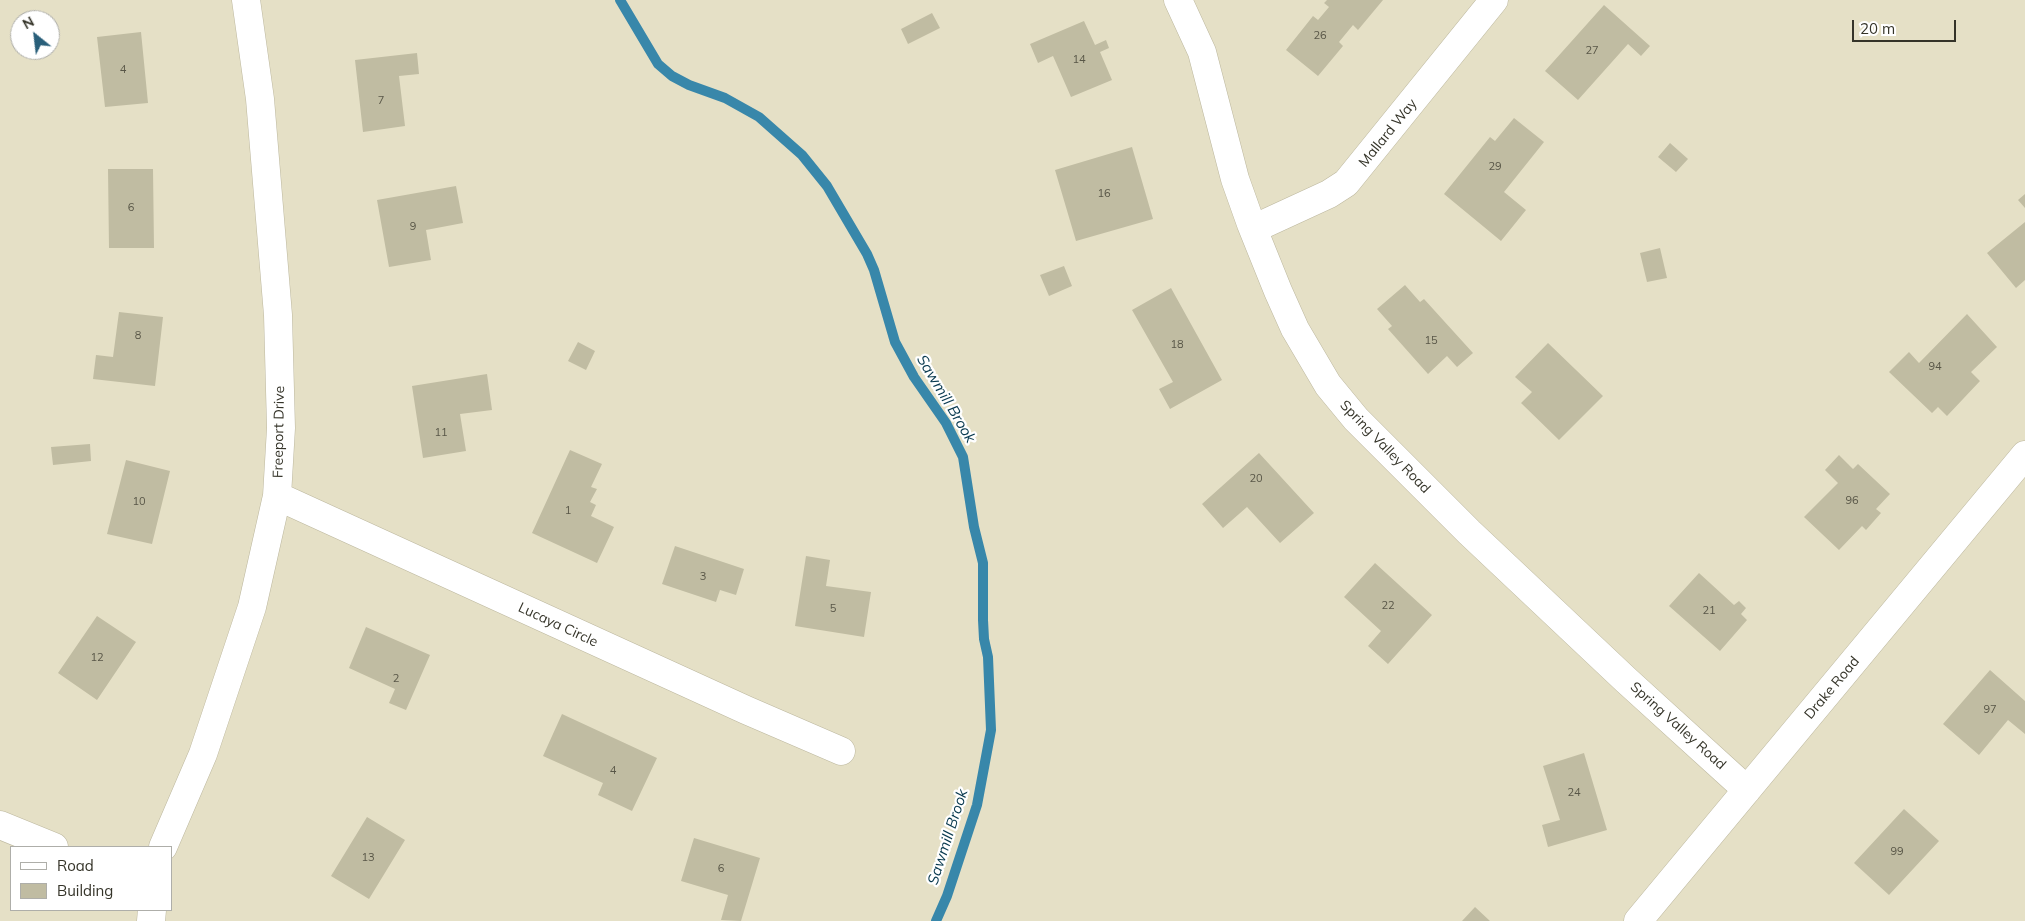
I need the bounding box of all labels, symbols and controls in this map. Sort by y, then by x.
north arrow [10,10,60,60]
scale bar [1855,10,1959,42]
text: N [19,12,37,33]
text: 20 m [1860,19,1895,38]
house number: 26 [1313,29,1327,43]
house number: 27 [1585,44,1599,58]
house number: 14 [1072,53,1086,67]
house number: 4 [120,63,126,77]
house number: 7 [378,94,384,108]
street label: Mallard Way [1355,95,1421,171]
house number: 29 [1488,160,1502,174]
house number: 16 [1097,187,1111,201]
house number: 6 [128,201,134,215]
house number: 9 [410,220,416,234]
house number: 8 [135,329,141,343]
house number: 15 [1424,334,1438,348]
house number: 18 [1170,338,1184,352]
water label: Sawmill Brook [913,352,979,446]
house number: 94 [1928,360,1942,374]
street label: Freeport Drive [270,386,288,478]
street label: Spring Valley Road [1336,397,1434,497]
house number: 11 [434,426,448,440]
house number: 20 [1249,472,1263,486]
house number: 96 [1845,494,1859,508]
house number: 10 [132,495,146,509]
house number: 1 [565,504,571,518]
house number: 3 [700,570,706,584]
street label: Lucaya Circle [516,599,600,651]
house number: 22 [1381,599,1395,613]
house number: 5 [830,602,836,616]
house number: 21 [1702,604,1716,618]
house number: 12 [90,651,104,665]
street label: Drake Road [1801,653,1863,723]
house number: 2 [393,672,399,686]
street label: Spring Valley Road [1627,679,1729,773]
house number: 97 [1983,703,1997,717]
house number: 4 [610,764,616,778]
house number: 24 [1567,786,1581,800]
water label: Sawmill Brook [924,787,972,887]
house number: 99 [1890,845,1904,859]
legend [10,846,172,911]
house number: 13 [361,851,375,865]
text: Road [57,856,94,875]
house number: 6 [718,862,724,876]
text: Building [57,881,113,900]

